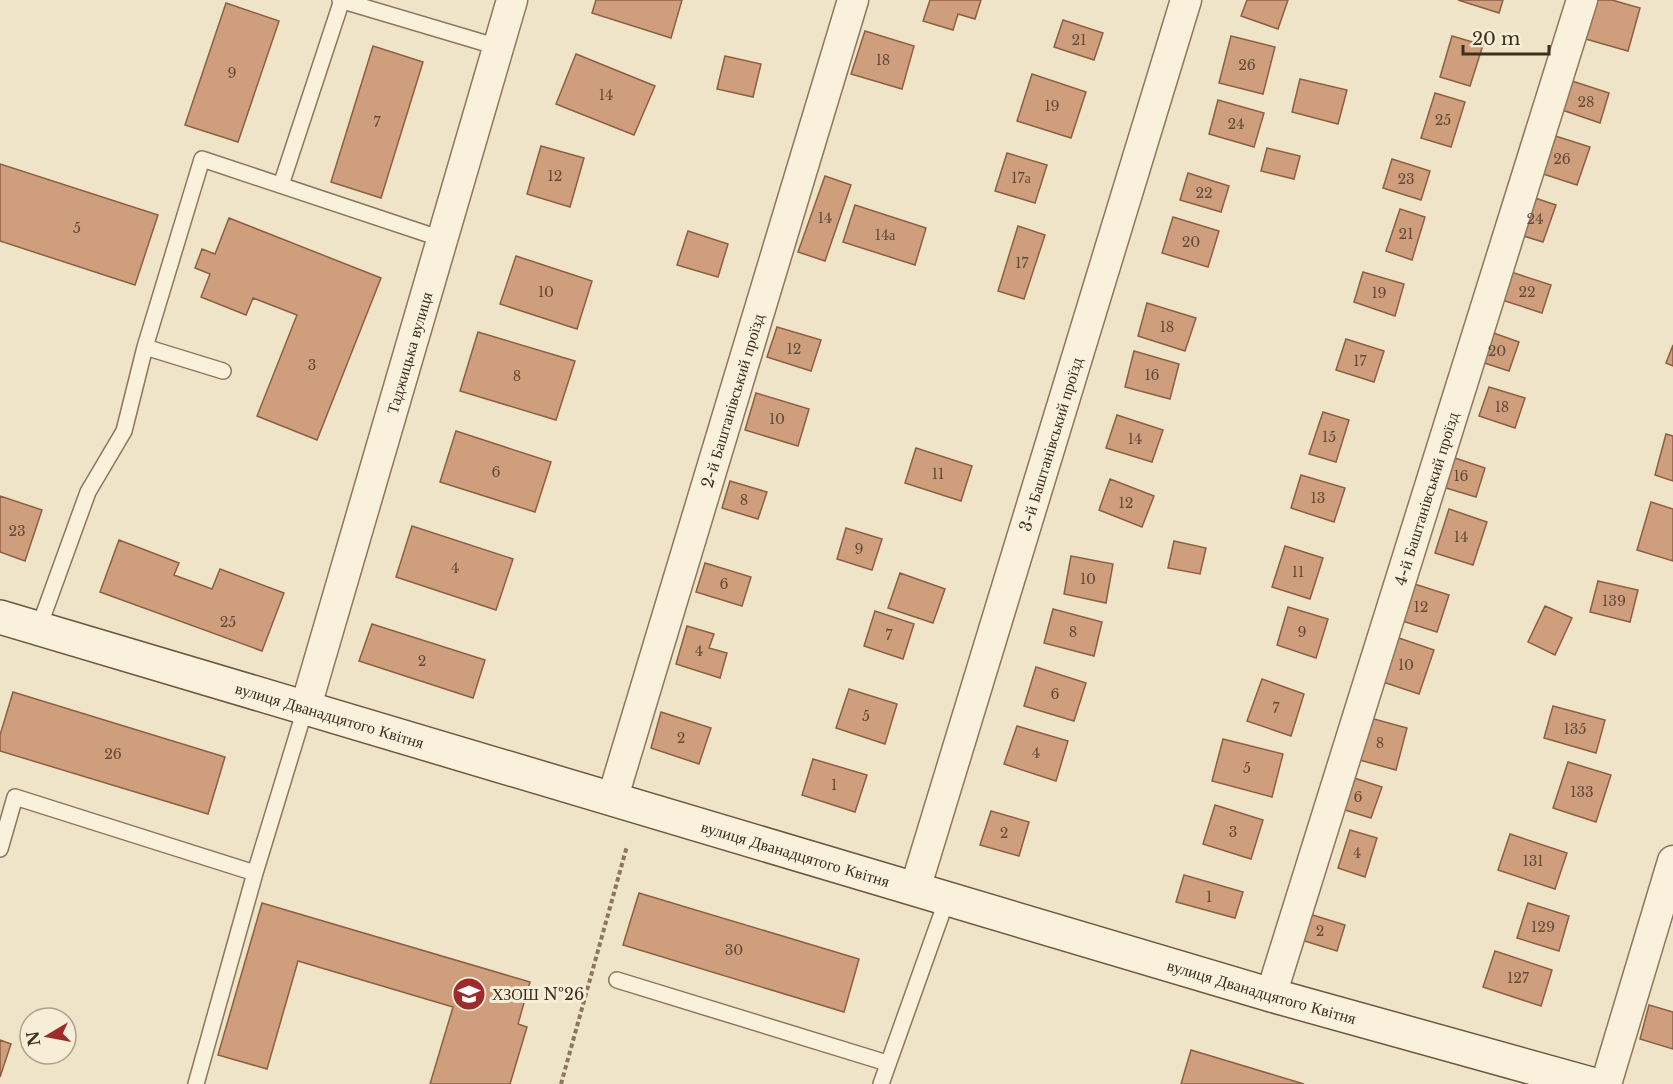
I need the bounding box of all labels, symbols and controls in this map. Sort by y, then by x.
scale bar [1463,18,1548,56]
text: 20 m [1472,28,1520,50]
house number: 21 [1072,31,1086,49]
house number: 18 [876,51,890,69]
house number: 26 [1238,56,1256,74]
house number: 9 [227,64,237,82]
house number: 14 [599,86,613,104]
house number: 28 [1577,93,1595,111]
house number: 19 [1044,97,1060,115]
house number: 25 [1435,111,1451,129]
house number: 7 [373,113,381,131]
house number: 24 [1228,115,1244,133]
house number: 26 [1553,150,1571,168]
house number: 12 [548,167,562,185]
house number: 17а [1011,169,1032,187]
house number: 23 [1397,170,1415,188]
house number: 22 [1195,184,1213,202]
house number: 14 [818,209,832,227]
house number: 24 [1527,210,1543,228]
house number: 5 [73,219,81,237]
house number: 21 [1399,225,1413,243]
house number: 14а [875,226,896,244]
house number: 20 [1182,233,1200,251]
house number: 17 [1015,254,1030,272]
house number: 10 [538,283,554,301]
house number: 22 [1518,283,1536,301]
house number: 19 [1371,284,1387,302]
street label: Таджицька вулиця [382,289,437,416]
street label: 2-й Баштанівський проїзд [697,311,768,490]
house number: 18 [1160,318,1174,336]
house number: 12 [787,340,801,358]
house number: 20 [1488,342,1506,360]
house number: 17 [1353,352,1368,370]
street label: 3-й Баштанівський проїзд [1015,355,1087,534]
house number: 3 [308,356,316,374]
house number: 16 [1144,366,1160,384]
house number: 8 [513,367,521,385]
house number: 18 [1495,398,1509,416]
house number: 10 [769,410,785,428]
street label: 4-й Баштанівський проїзд [1390,410,1463,588]
house number: 15 [1322,428,1336,446]
house number: 14 [1128,430,1142,448]
house number: 6 [491,463,501,481]
house number: 11 [932,465,944,483]
house number: 16 [1453,467,1469,485]
house number: 13 [1311,489,1325,507]
house number: 8 [740,491,748,509]
house number: 12 [1119,494,1133,512]
house number: 23 [8,522,26,540]
house number: 14 [1454,528,1468,546]
house number: 9 [854,540,864,558]
house number: 4 [451,559,459,577]
house number: 11 [1292,563,1304,581]
house number: 10 [1080,570,1096,588]
house number: 6 [719,575,729,593]
house number: 139 [1602,592,1626,610]
house number: 12 [1414,598,1428,616]
house number: 25 [220,613,236,631]
house number: 8 [1069,623,1077,641]
house number: 9 [1297,623,1307,641]
house number: 7 [885,626,893,644]
house number: 4 [695,642,703,660]
house number: 2 [418,652,426,670]
house number: 10 [1398,656,1414,674]
street label: вулиця Дванадцятого Квітня [233,678,427,753]
house number: 6 [1050,685,1060,703]
house number: 7 [1272,699,1280,717]
house number: 5 [862,707,870,725]
house number: 135 [1564,720,1586,738]
house number: 2 [677,729,685,747]
house number: 8 [1376,734,1384,752]
house number: 4 [1032,744,1040,762]
house number: 26 [104,745,122,763]
house number: 5 [1243,759,1251,777]
house number: 1 [831,776,837,794]
house number: 133 [1570,783,1594,801]
house number: 6 [1353,788,1363,806]
street label: вулиця Дванадцятого Квітня [699,816,893,891]
house number: 3 [1229,823,1237,841]
house number: 2 [1000,824,1008,842]
house number: 4 [1353,844,1361,862]
house number: 131 [1522,852,1544,870]
house number: 1 [1206,888,1212,906]
house number: 129 [1531,918,1555,936]
house number: 2 [1316,922,1324,940]
house number: 30 [725,941,743,959]
street label: вулиця Дванадцятого Квітня [1165,955,1359,1028]
house number: 127 [1507,969,1530,987]
school or university icon: ХЗОШ №26 [451,976,487,1012]
place label: ХЗОШ №26 [492,984,584,1004]
north arrow [18,1006,78,1066]
text: N [22,1029,44,1048]

